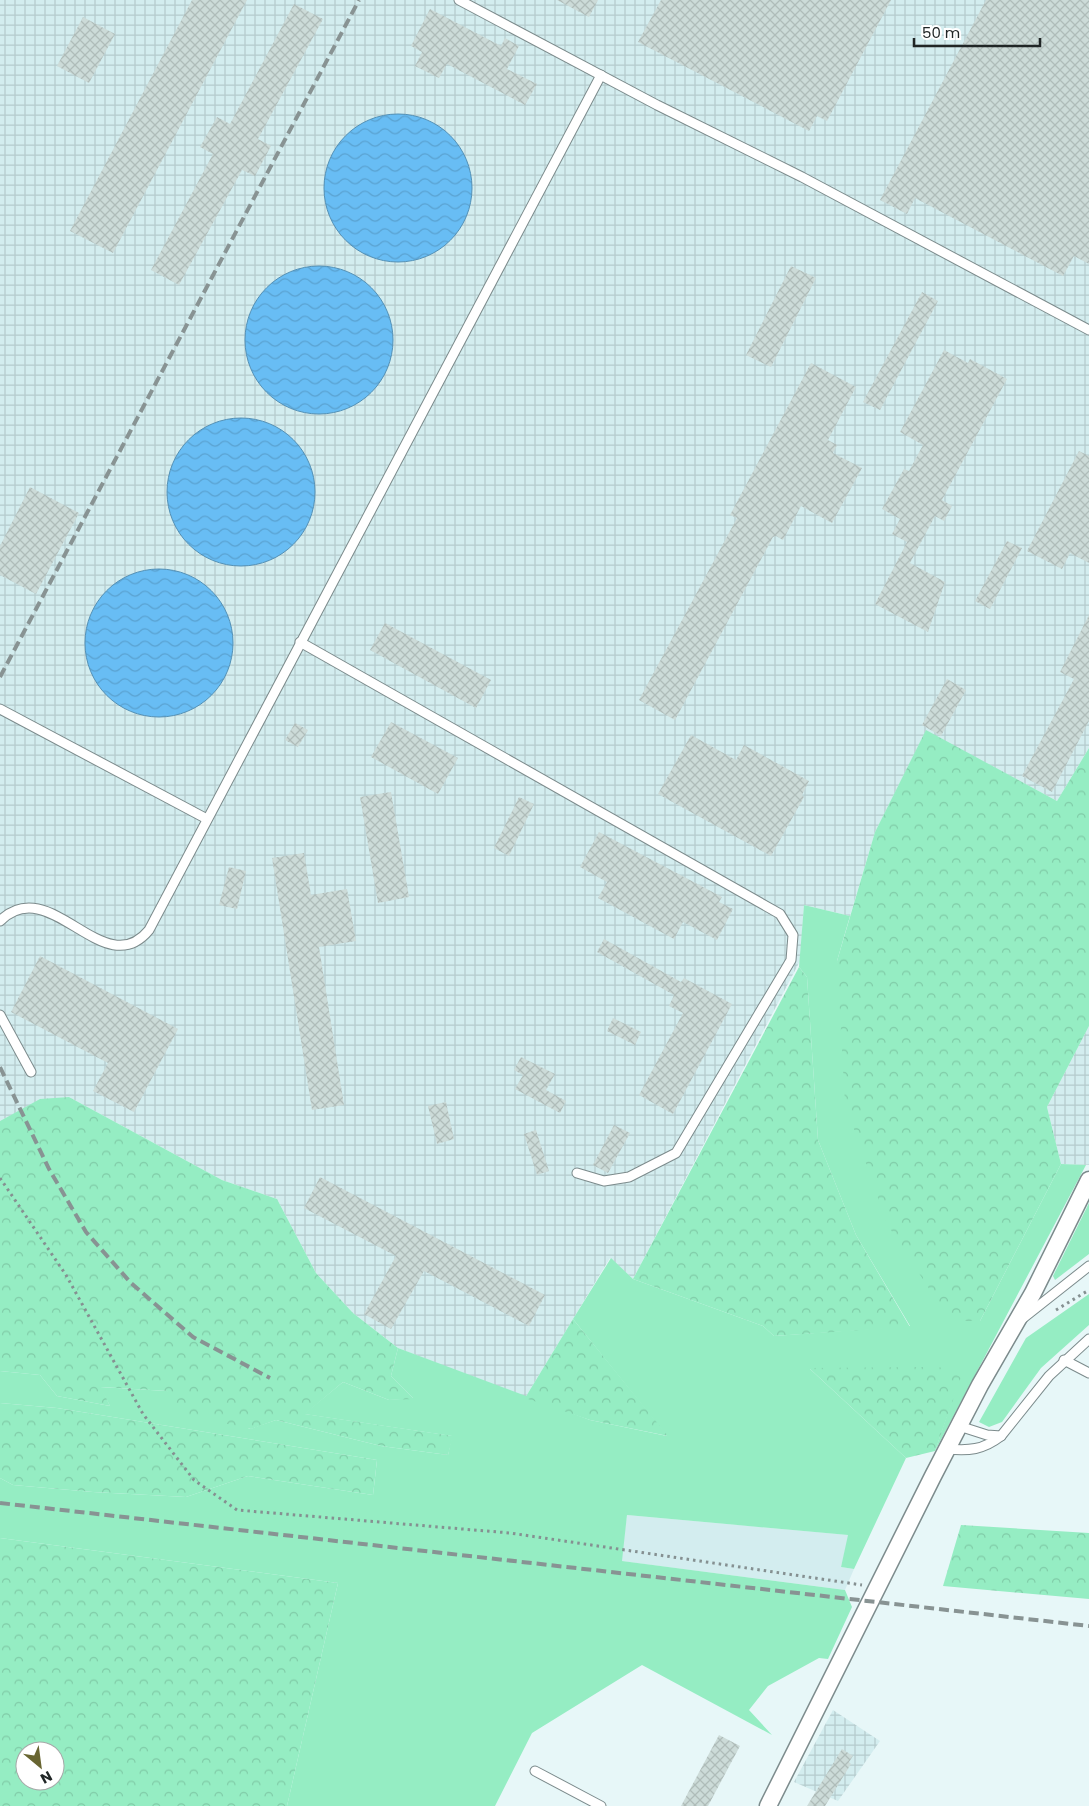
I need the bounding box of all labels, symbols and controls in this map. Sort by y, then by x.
scale bar [914,15,1040,47]
text: 50 m [922,22,960,43]
north arrow [15,1741,65,1791]
text: N [37,1766,56,1789]

